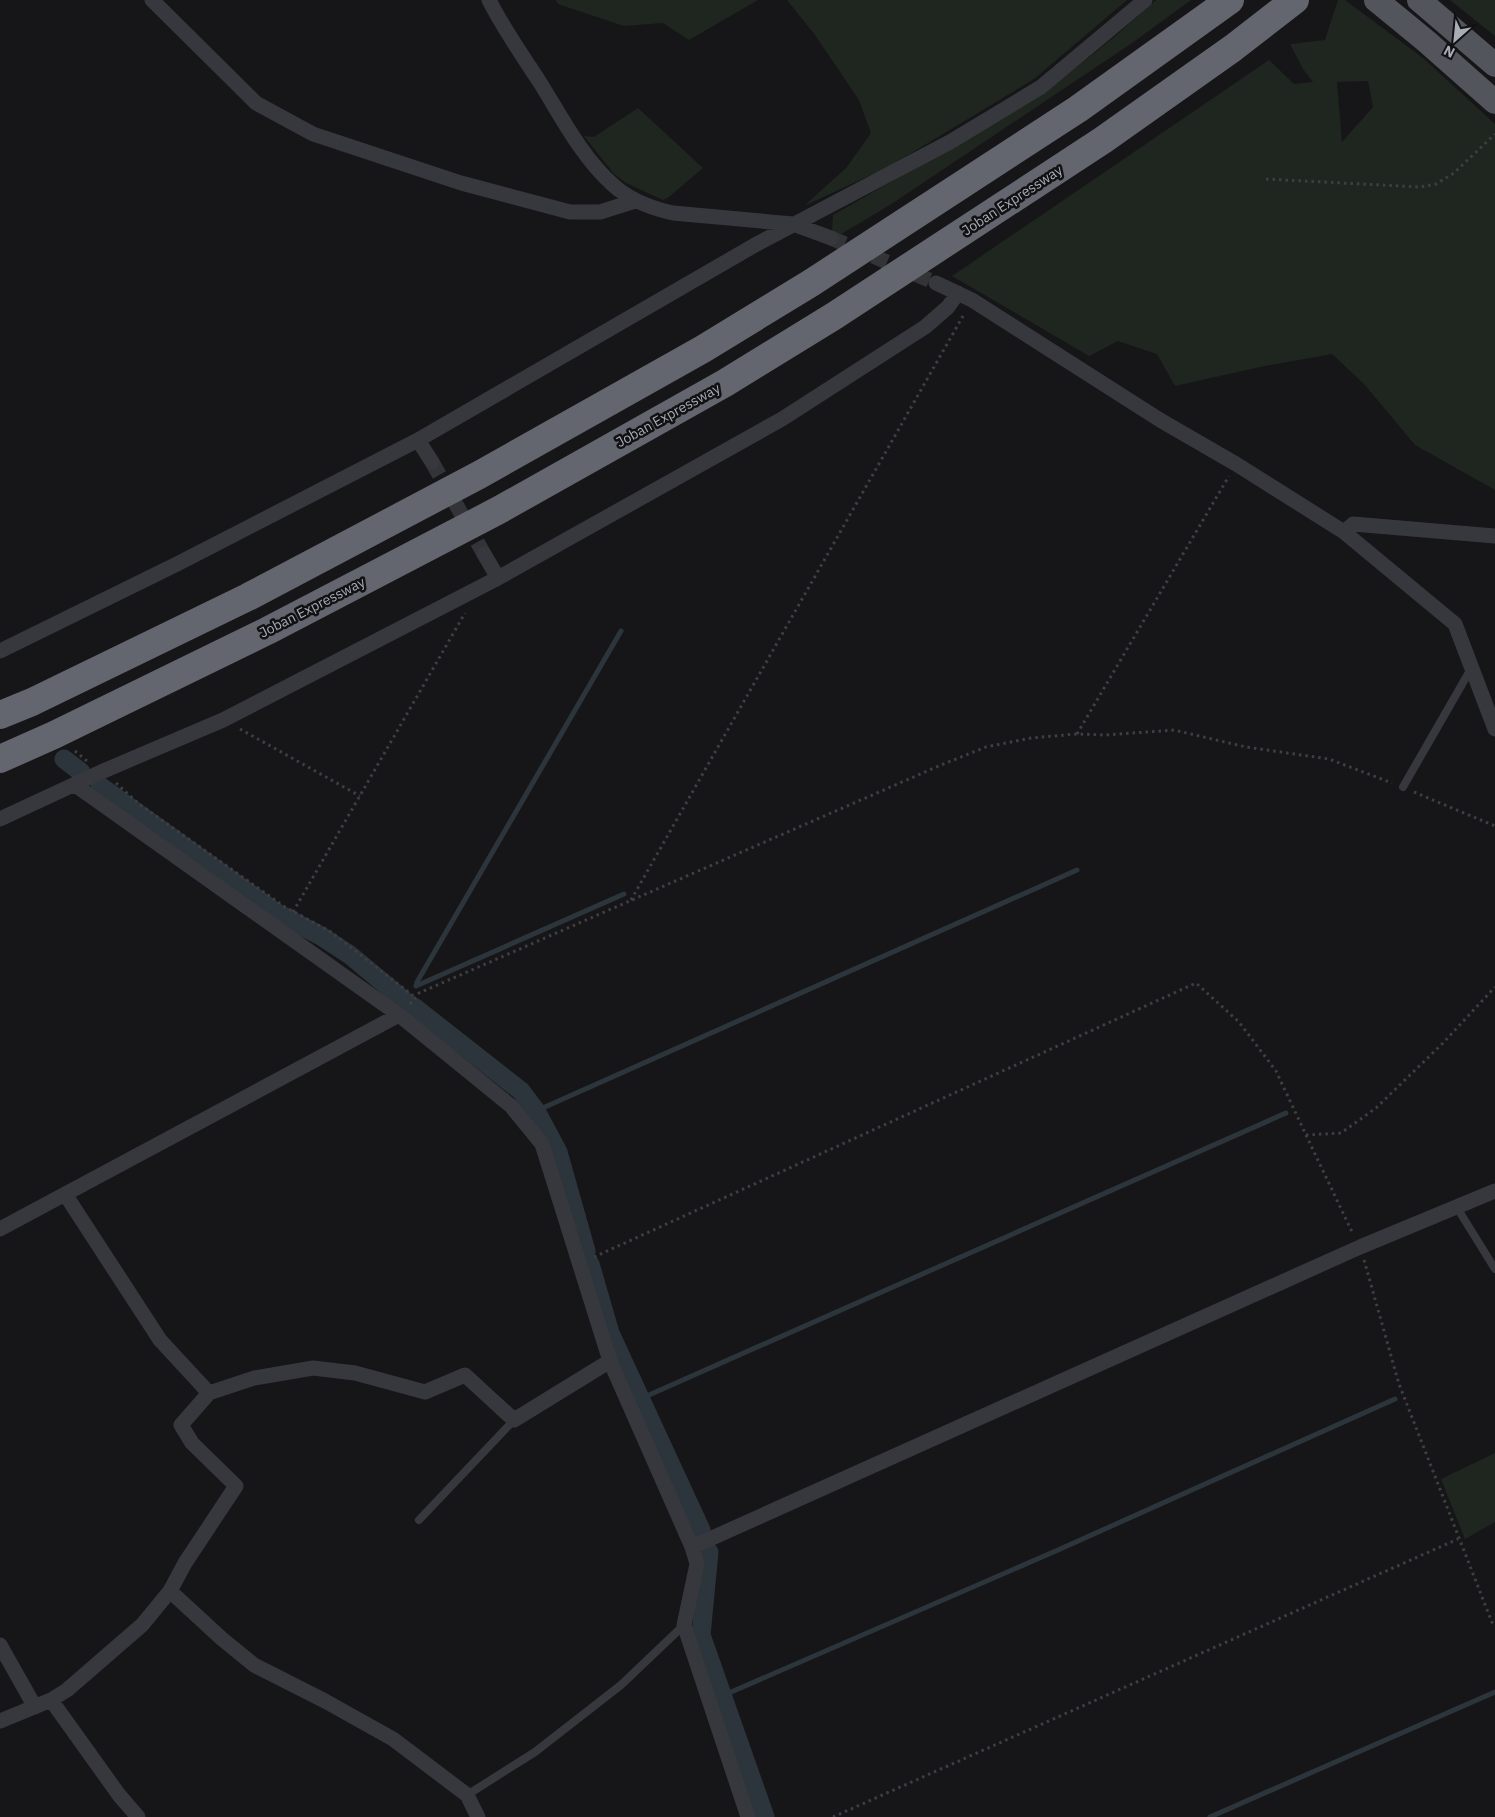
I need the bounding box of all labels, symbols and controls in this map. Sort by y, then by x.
north arrow [1430,15,1480,65]
text: N [1440,41,1458,62]
street label: Joban Expressway [958,161,1066,239]
street label: Joban Expressway [613,379,723,451]
street label: Joban Expressway [256,573,368,641]

